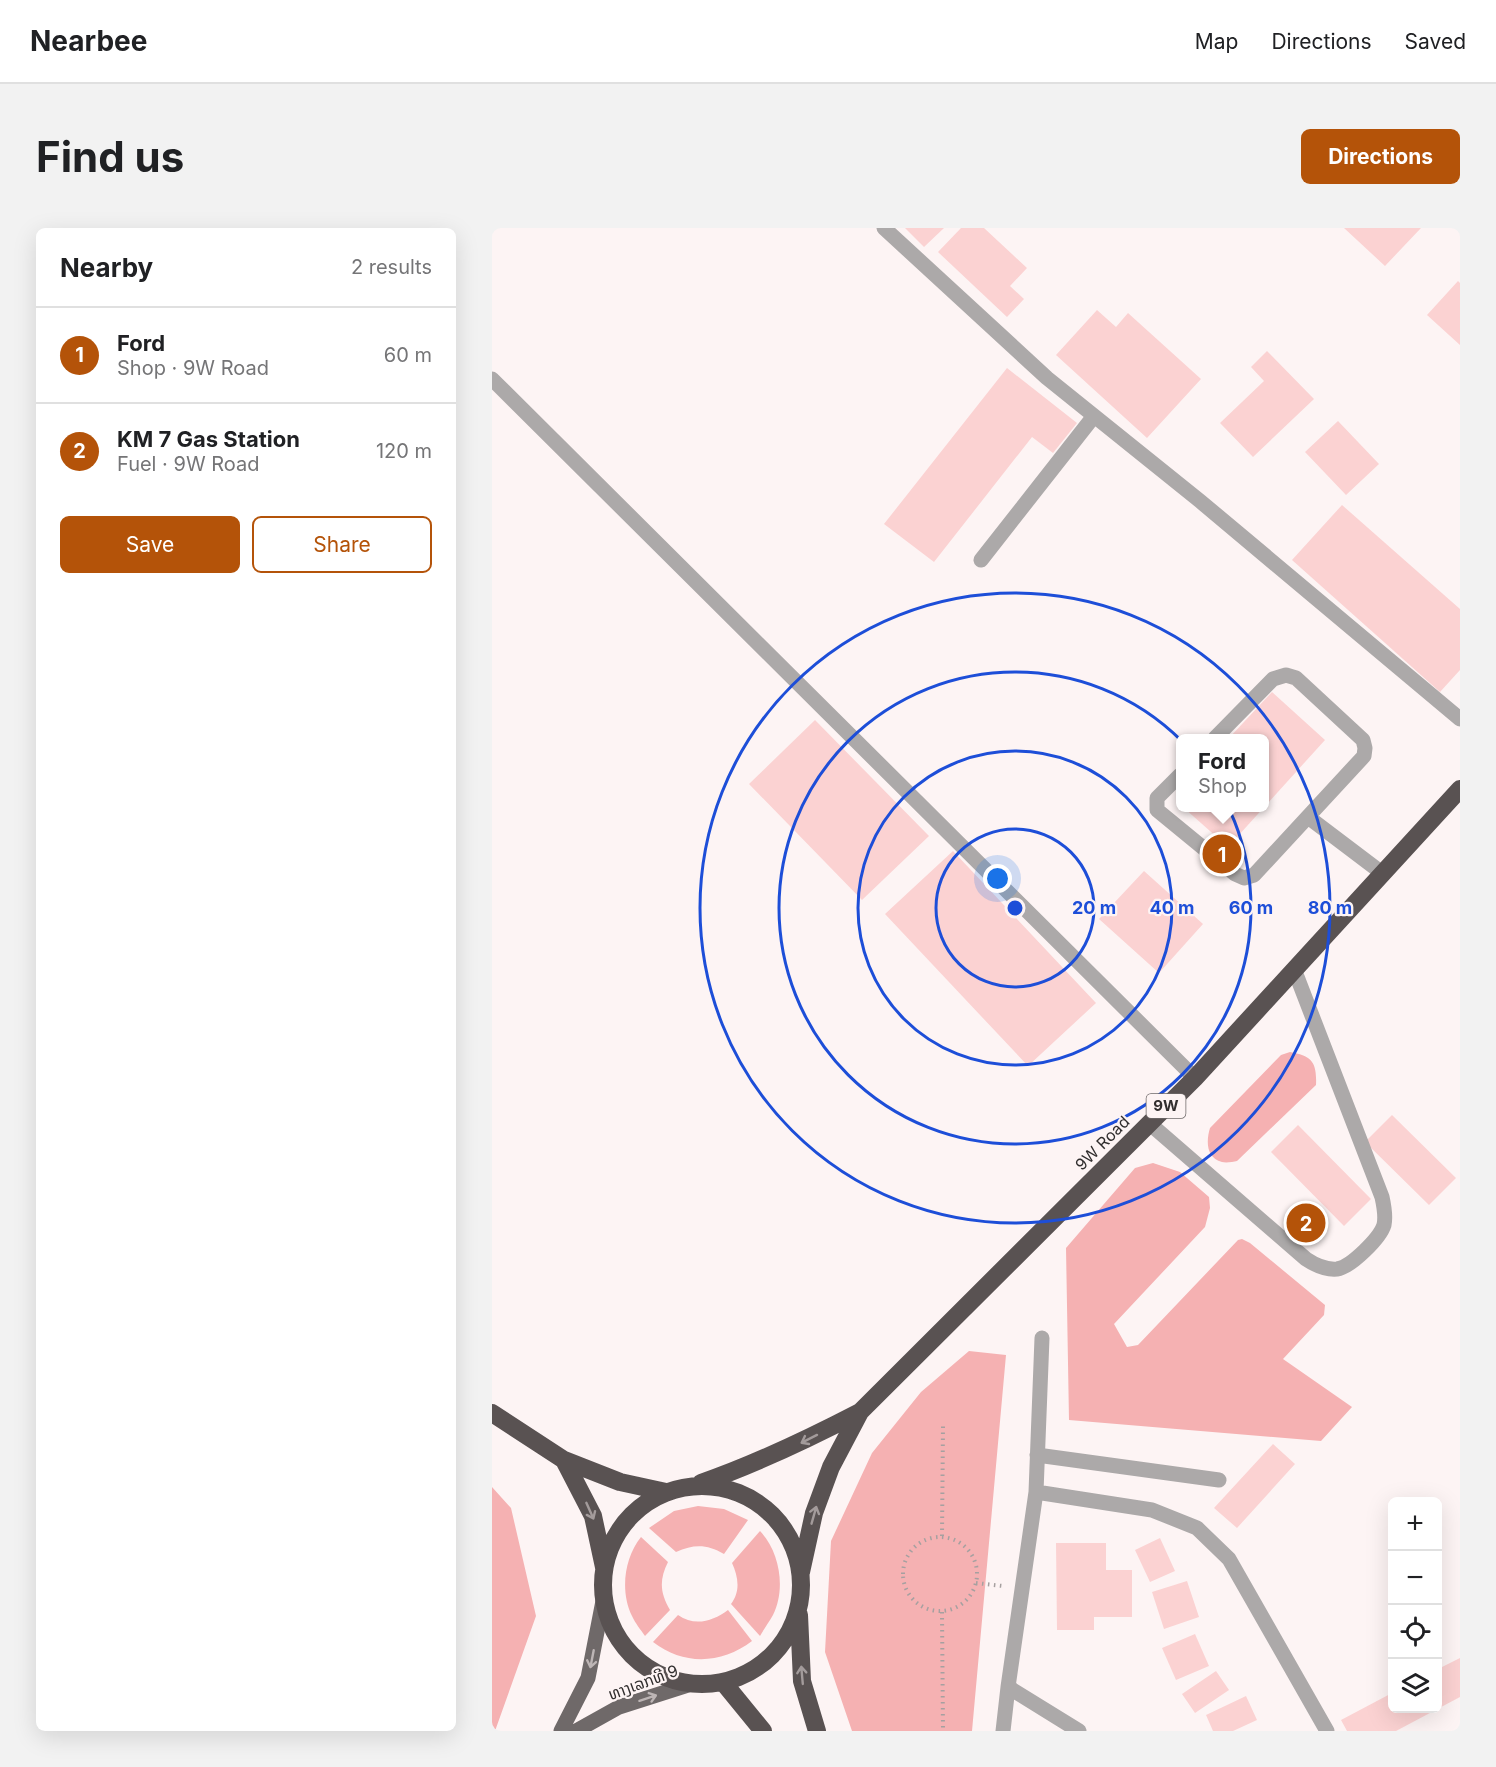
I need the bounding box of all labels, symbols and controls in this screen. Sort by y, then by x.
text: Nearbee [30,24,147,58]
text: Map [1195,29,1238,54]
text: Directions [1271,29,1372,54]
text: Saved [1405,29,1466,54]
button: Directions [1301,129,1460,184]
text: Find us [36,131,184,182]
text: Nearby [60,252,153,283]
text: 2 results [351,255,432,279]
text: Ford [117,330,165,356]
text: 1 [75,343,84,367]
text: 60 m [384,343,432,367]
text: Shop · 9W Road [117,356,269,380]
text: KM 7 Gas Station [117,426,300,452]
text: 2 [73,439,86,463]
text: 120 m [376,439,432,463]
text: Fuel · 9W Road [117,452,259,476]
button: Save [60,516,240,573]
button: Share [252,516,432,573]
popup [1176,734,1269,812]
text: Ford [1198,748,1246,774]
text: Shop [1198,774,1247,798]
pin: 1 [1202,832,1242,876]
your location [983,864,1012,893]
text: 20 m [1072,897,1116,918]
text: 40 m [1150,897,1195,918]
text: 60 m [1229,897,1273,918]
text: 80 m [1308,897,1352,918]
centre of rings [1005,898,1025,918]
road number: 9W [1146,1094,1186,1118]
street label: 9W Road [1071,1112,1133,1174]
pin: 2 [1286,1200,1326,1246]
one-way arrow [800,1433,818,1445]
map controls [1388,1497,1442,1713]
button: + [1388,1497,1442,1551]
one-way arrow [585,1502,596,1520]
one-way arrow [809,1506,820,1525]
button: − [1388,1551,1442,1605]
button: locate [1388,1605,1442,1659]
one-way arrow [586,1648,597,1668]
button: layers [1388,1659,1442,1713]
street label: ທາງເລກທີ 9 [605,1660,681,1704]
one-way arrow [796,1665,807,1685]
one-way arrow [638,1692,657,1703]

